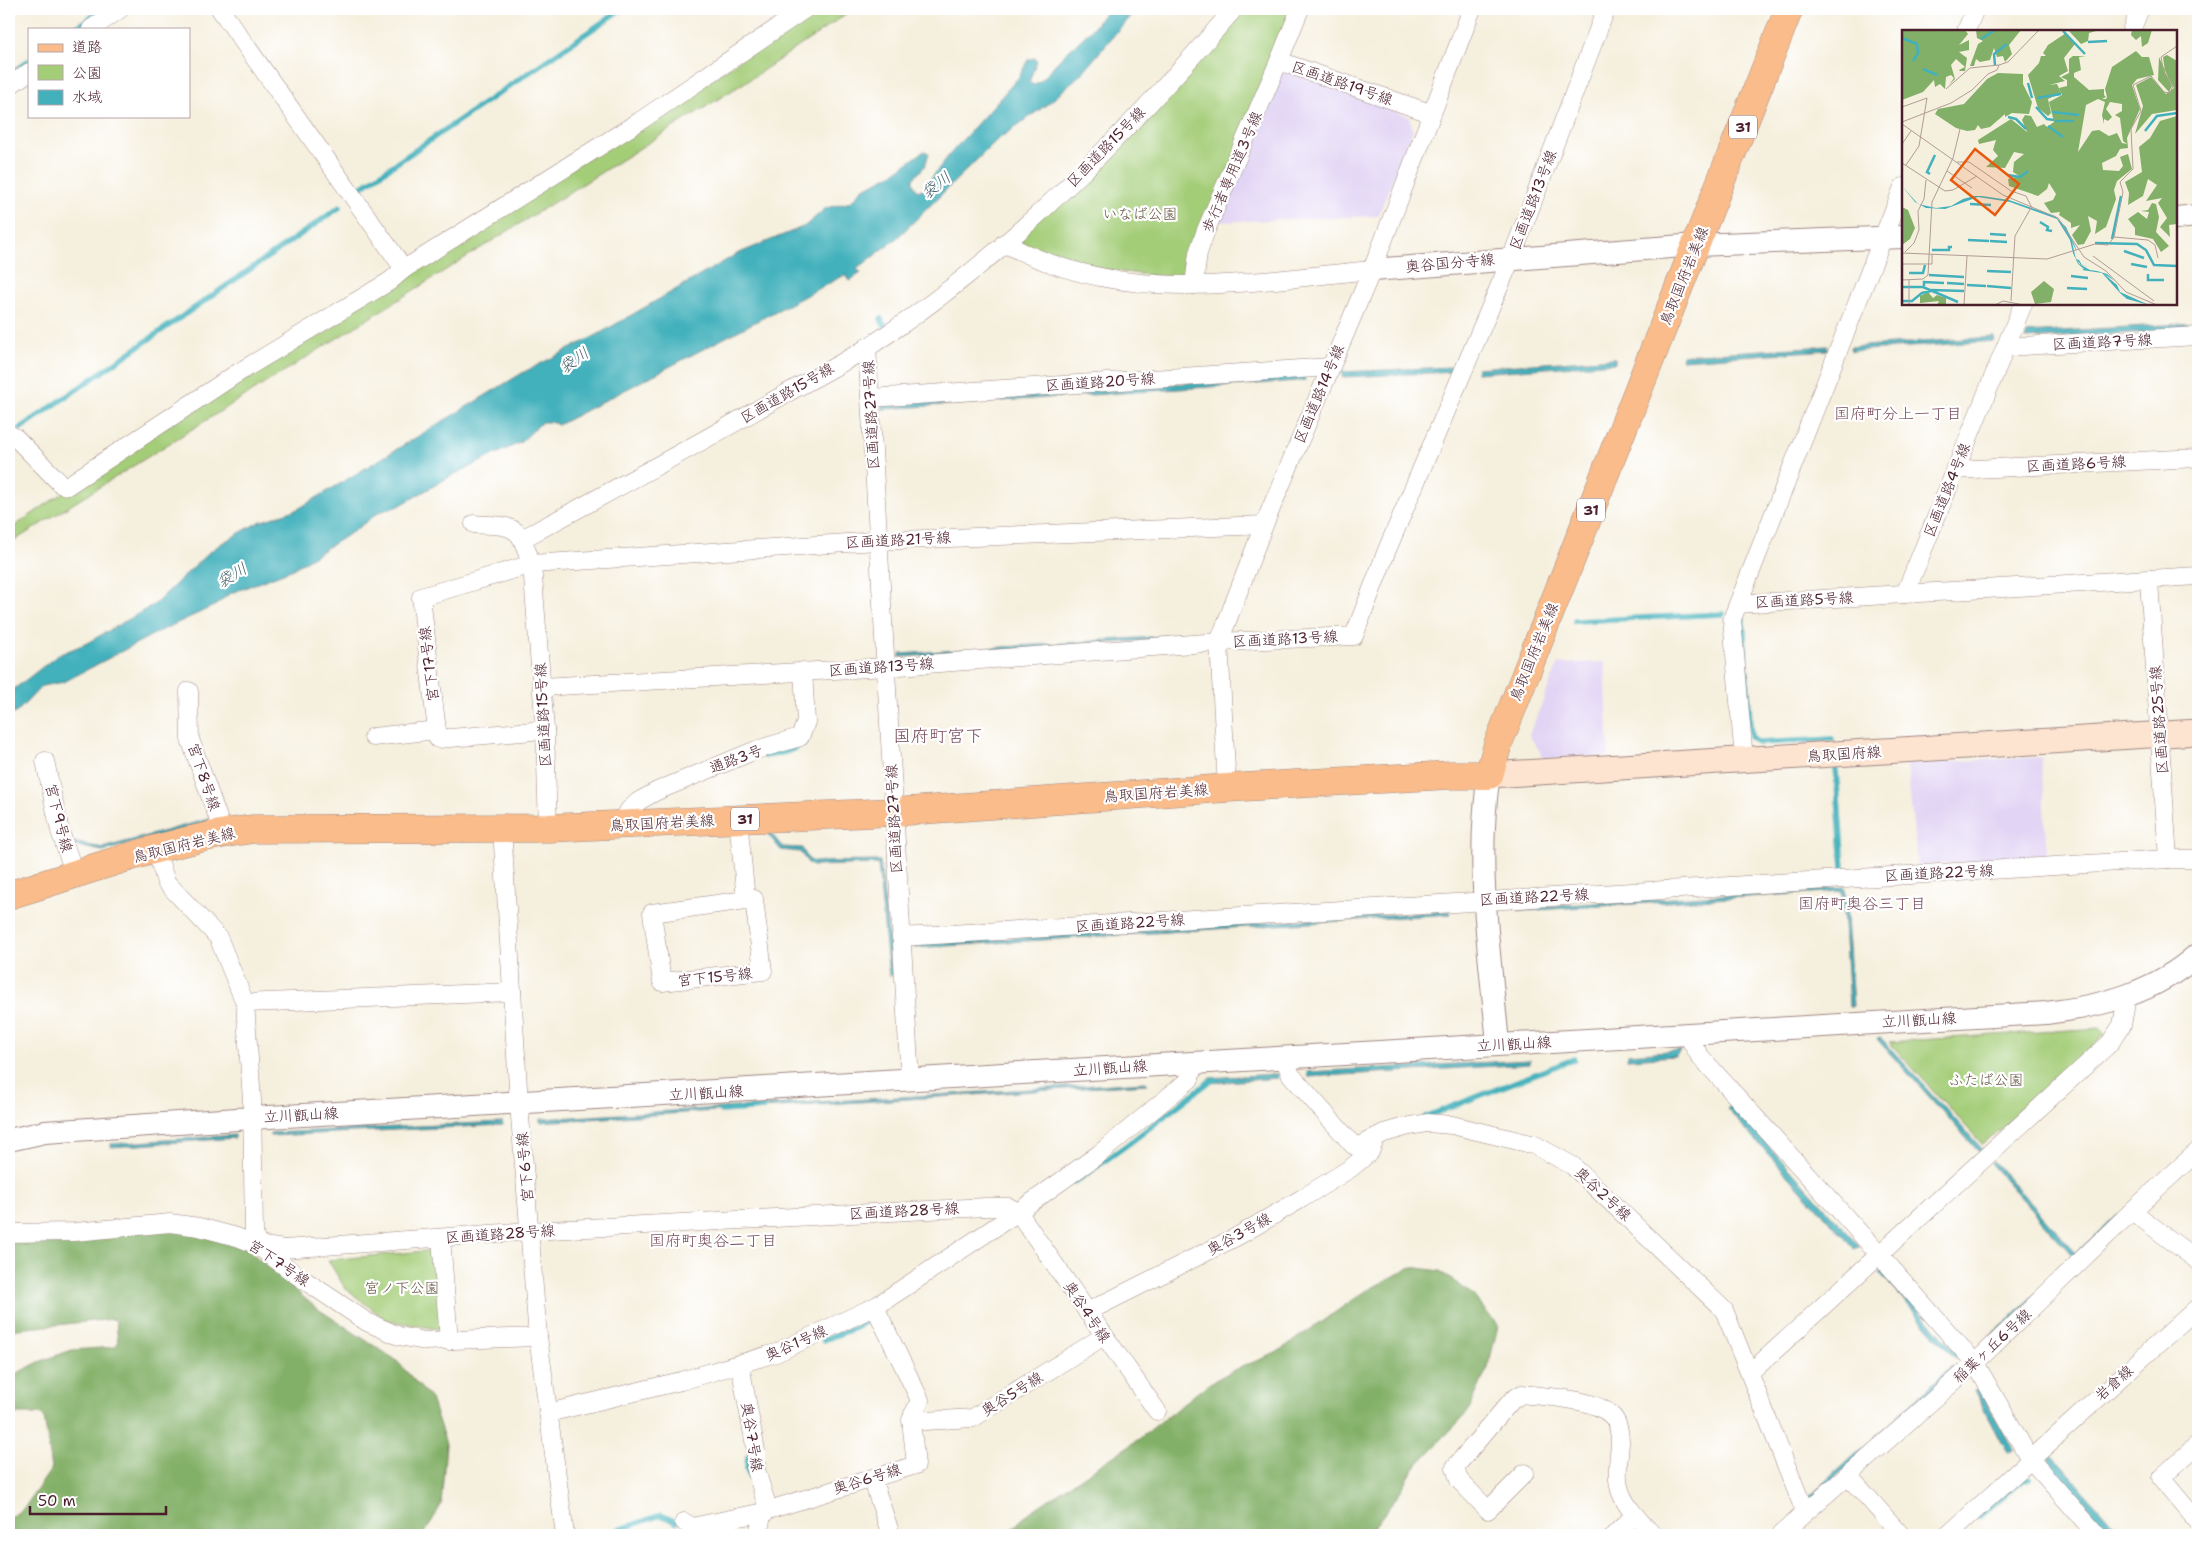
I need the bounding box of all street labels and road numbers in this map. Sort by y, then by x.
street label: 区画道路19号線 [1289,56,1395,110]
street label: 区画道路15号線 [1062,102,1150,192]
street label: 歩行者専用道3号線 [1197,108,1267,236]
road number: 31 [1729,115,1757,138]
street label: 区画道路13号線 [1505,147,1561,253]
street label: 鳥取国府岩美線 [1655,224,1713,328]
street label: 奥谷国分寺線 [1404,249,1496,277]
street label: 区画道路7号線 [2051,329,2153,355]
street label: 区画道路14号線 [1289,341,1349,447]
street label: 区画道路15号線 [736,358,838,428]
street label: 区画道路27号線 [858,360,884,470]
street label: 区画道路20号線 [1044,368,1156,396]
street label: 区画道路4号線 [1919,440,1975,540]
street label: 区画道路6号線 [2025,451,2127,477]
road number: 31 [1577,498,1605,522]
street label: 区画道路21号線 [845,527,951,553]
street label: 区画道路5号線 [1754,587,1854,613]
street label: 鳥取国府岩美線 [1505,600,1563,704]
street label: 宮下17号線 [414,625,444,703]
street label: 区画道路13号線 [1232,626,1338,652]
street label: 区画道路13号線 [827,653,935,681]
street label: 区画道路15号線 [530,662,556,768]
street label: 区画道路25号線 [2145,665,2173,775]
street label: 宮下8号線 [183,740,225,814]
street label: 通路3号 [706,740,766,778]
street label: 鳥取国府線 [1806,741,1882,767]
street label: 区画道路27号線 [881,764,907,874]
street label: 鳥取国府岩美線 [1103,779,1209,807]
street label: 宮下9号線 [41,781,77,855]
road number: 31 [731,808,759,831]
street label: 鳥取国府岩美線 [609,810,715,836]
street label: 鳥取国府岩美線 [131,823,237,867]
street label: 区画道路22号線 [1883,860,1995,886]
street label: 区画道路22号線 [1478,884,1590,910]
street label: 区画道路22号線 [1074,909,1186,937]
street label: 宮下15号線 [677,963,753,991]
street label: 立川甑山線 [1881,1008,1957,1032]
street label: 立川甑山線 [1476,1032,1552,1056]
street label: 立川甑山線 [1072,1055,1148,1081]
street label: 立川甑山線 [668,1081,744,1105]
street label: 立川甑山線 [263,1103,339,1127]
street label: 宮下6号線 [512,1131,538,1203]
street label: 奥谷2号線 [1570,1163,1636,1225]
street label: 区画道路28号線 [848,1198,960,1224]
street label: 奥谷3号線 [1203,1208,1275,1260]
street label: 区画道路28号線 [444,1220,556,1248]
street label: 宮下7号線 [244,1235,314,1291]
street label: 奥谷4号線 [1059,1277,1115,1347]
street label: 稲葉ヶ丘6号線 [1948,1304,2036,1388]
street label: 奥谷1号線 [762,1320,830,1366]
street label: 岩倉線 [2091,1361,2137,1405]
street label: 奥谷5号線 [977,1367,1047,1421]
street label: 奥谷7号線 [737,1401,767,1473]
street label: 奥谷6号線 [830,1459,904,1499]

